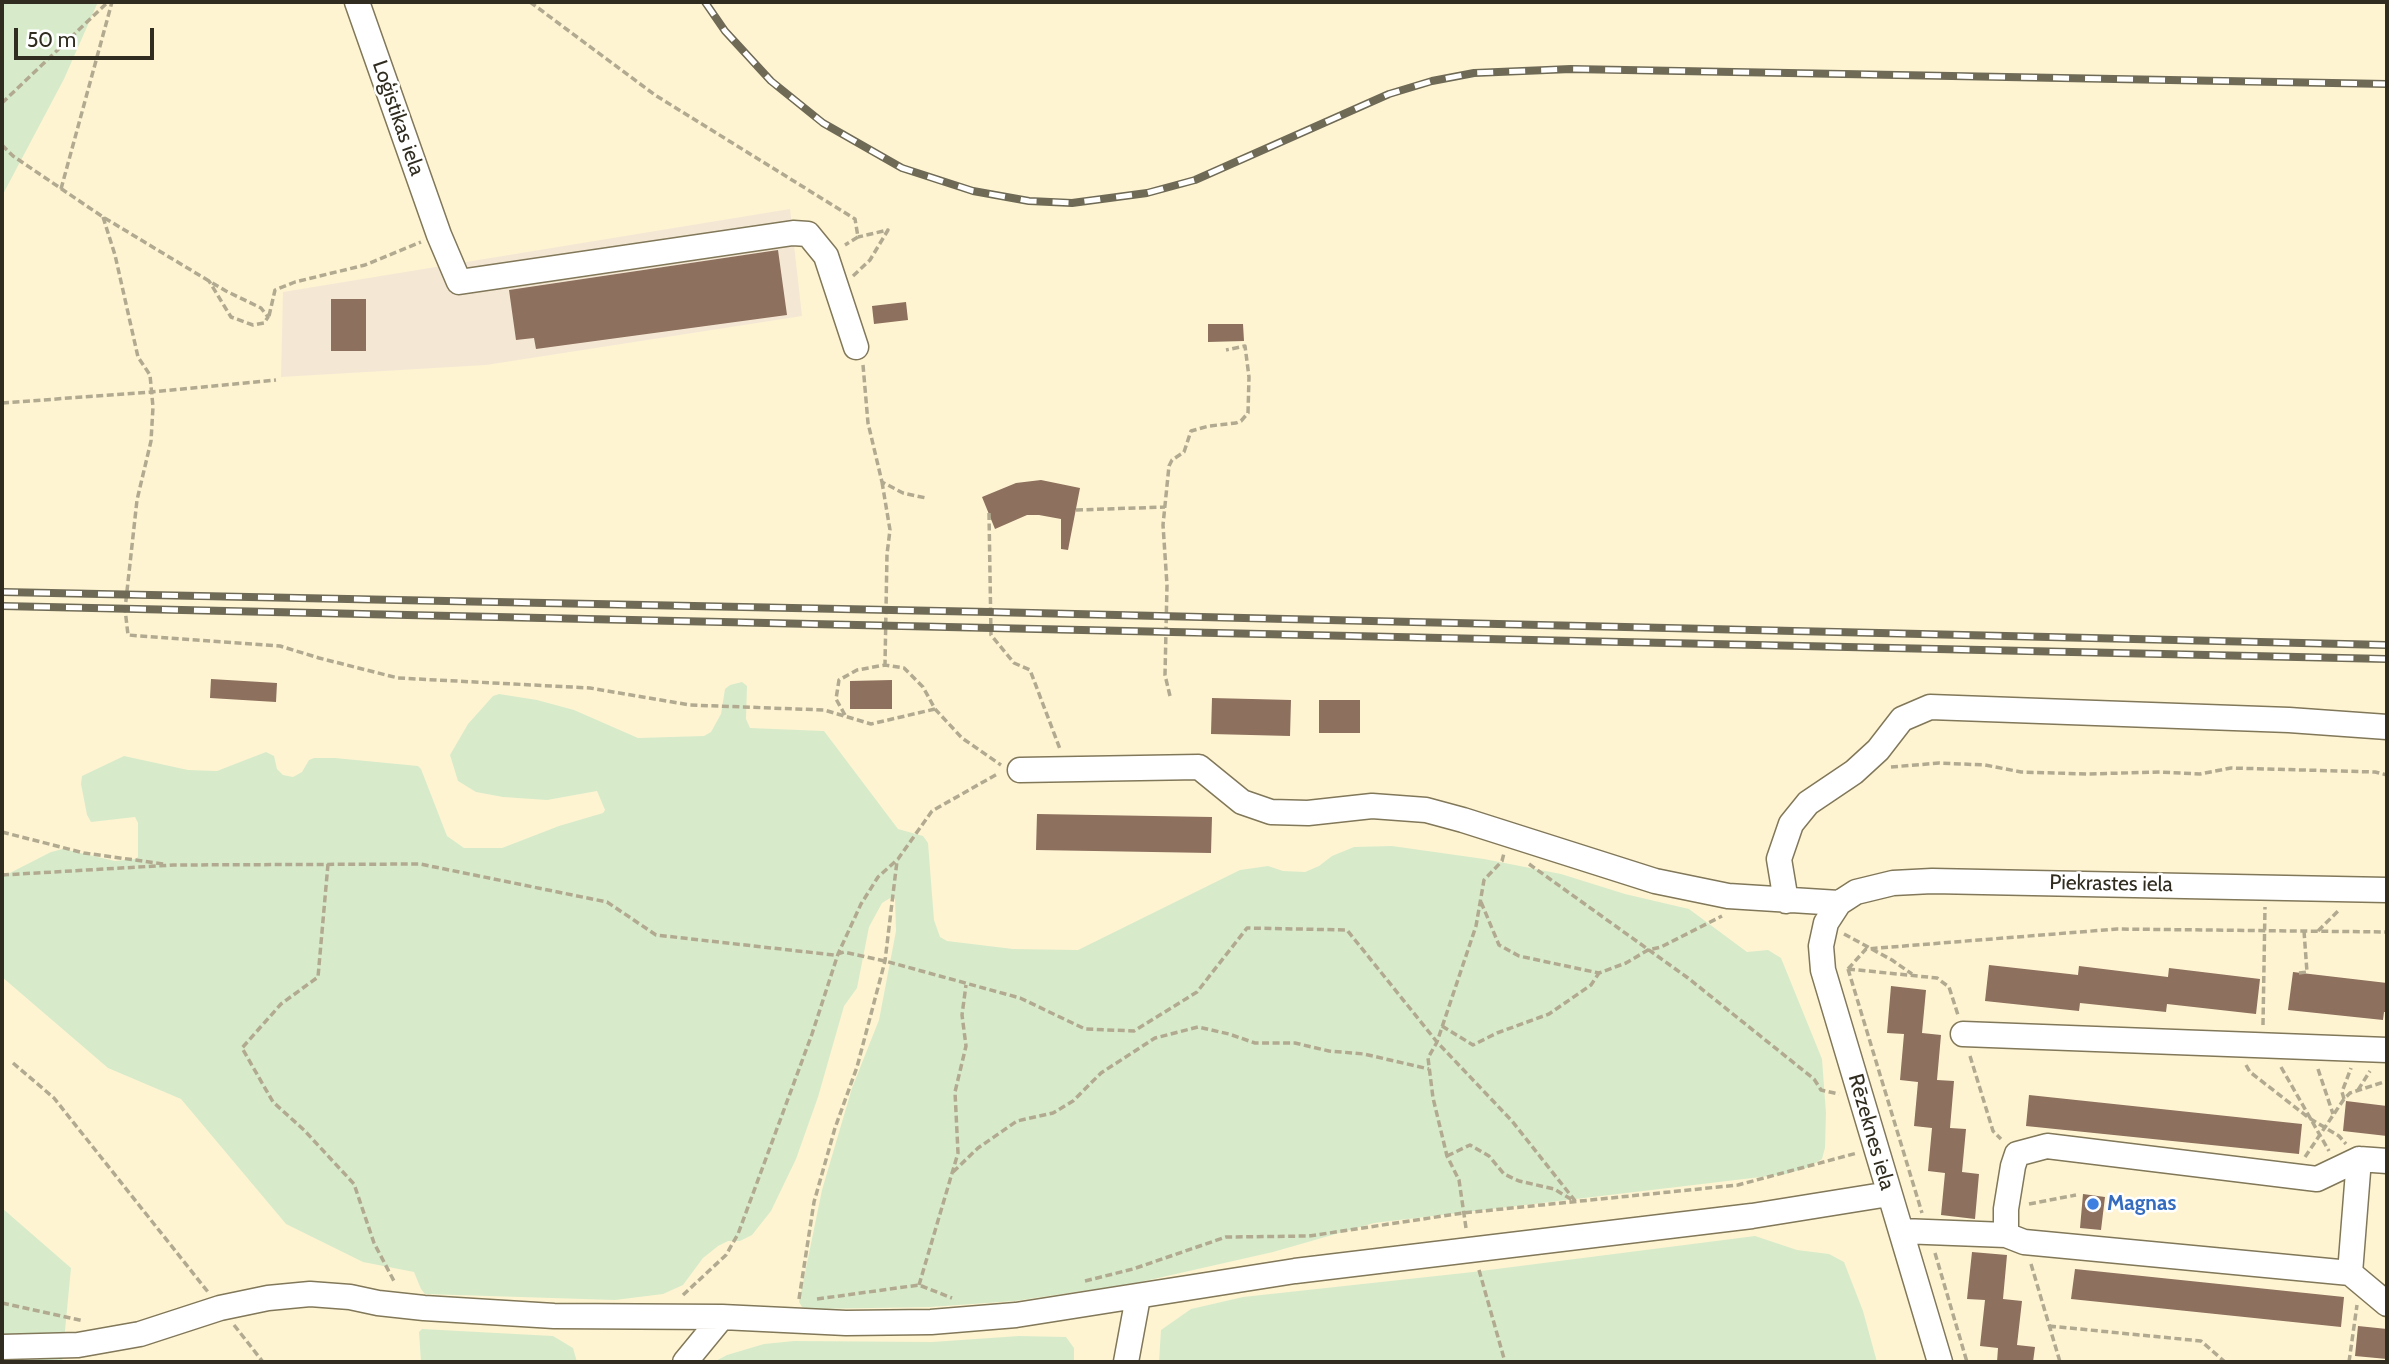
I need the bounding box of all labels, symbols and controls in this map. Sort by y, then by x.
scale bar [18,14,158,58]
text: 50 m [27,27,76,52]
street label: Loģistikas iela [367,57,429,179]
street label: Piekrastes iela [2049,870,2173,898]
street label: Rēzeknes iela [1842,1071,1900,1193]
place label: Magnas [2107,1191,2176,1217]
marker: Magnas [2085,1196,2101,1212]

